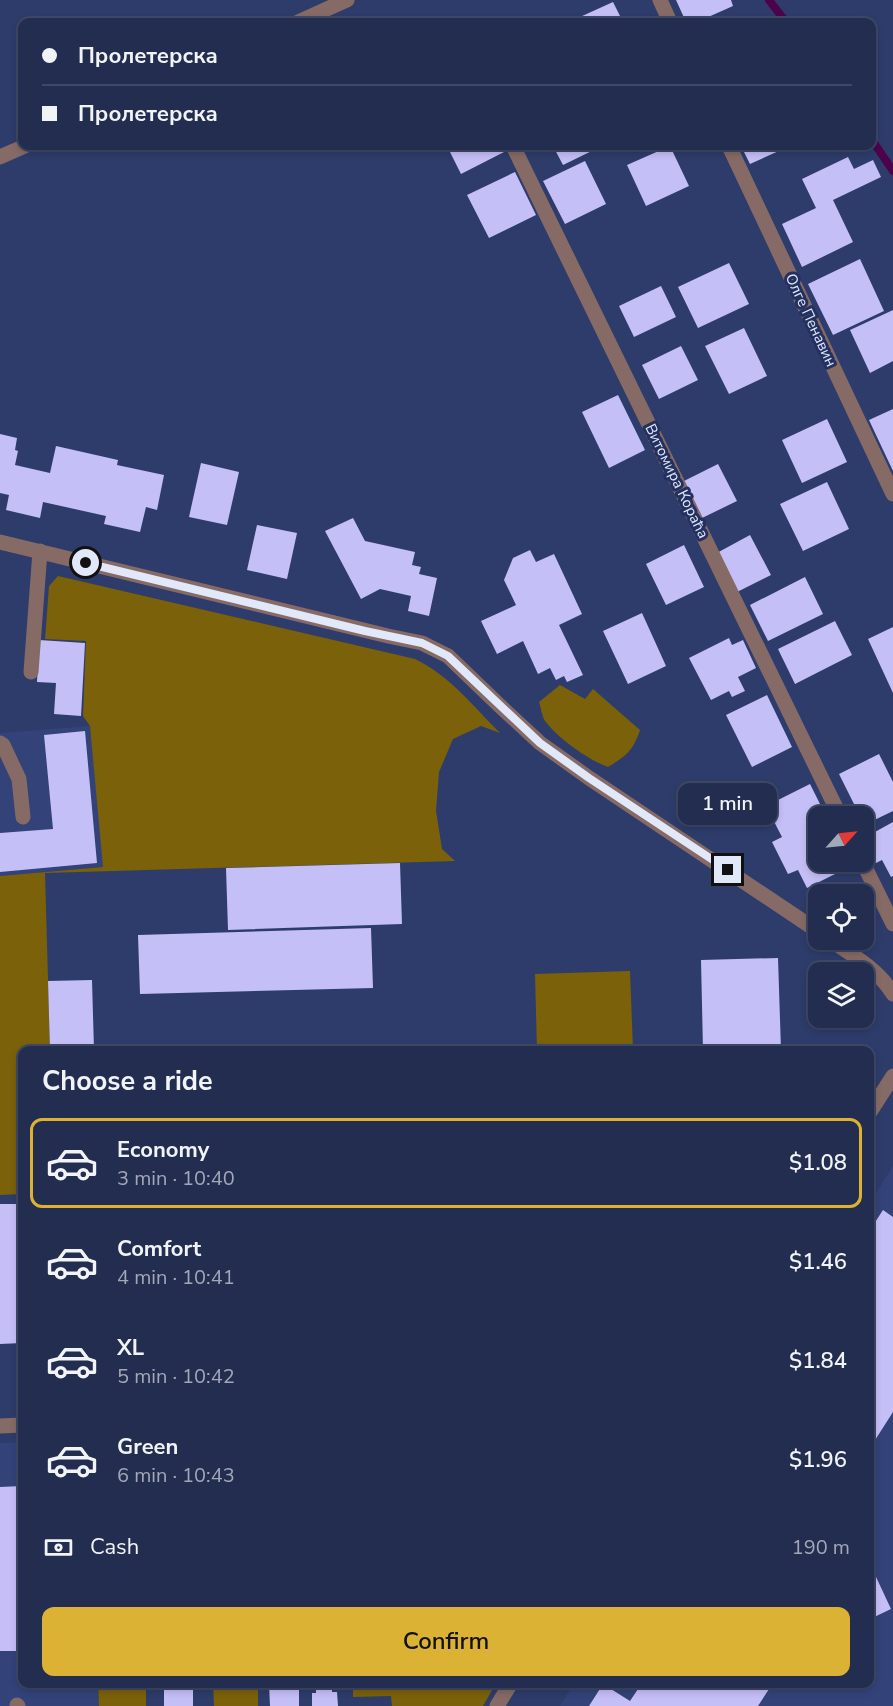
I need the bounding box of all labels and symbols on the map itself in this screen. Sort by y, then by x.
street label: Олге Пенавин [781,270,841,370]
street label: Витомира Кораћа [641,420,713,542]
route start [72,549,99,576]
callout: 1 min [678,783,777,825]
north arrow [808,806,874,872]
route end [714,856,741,883]

